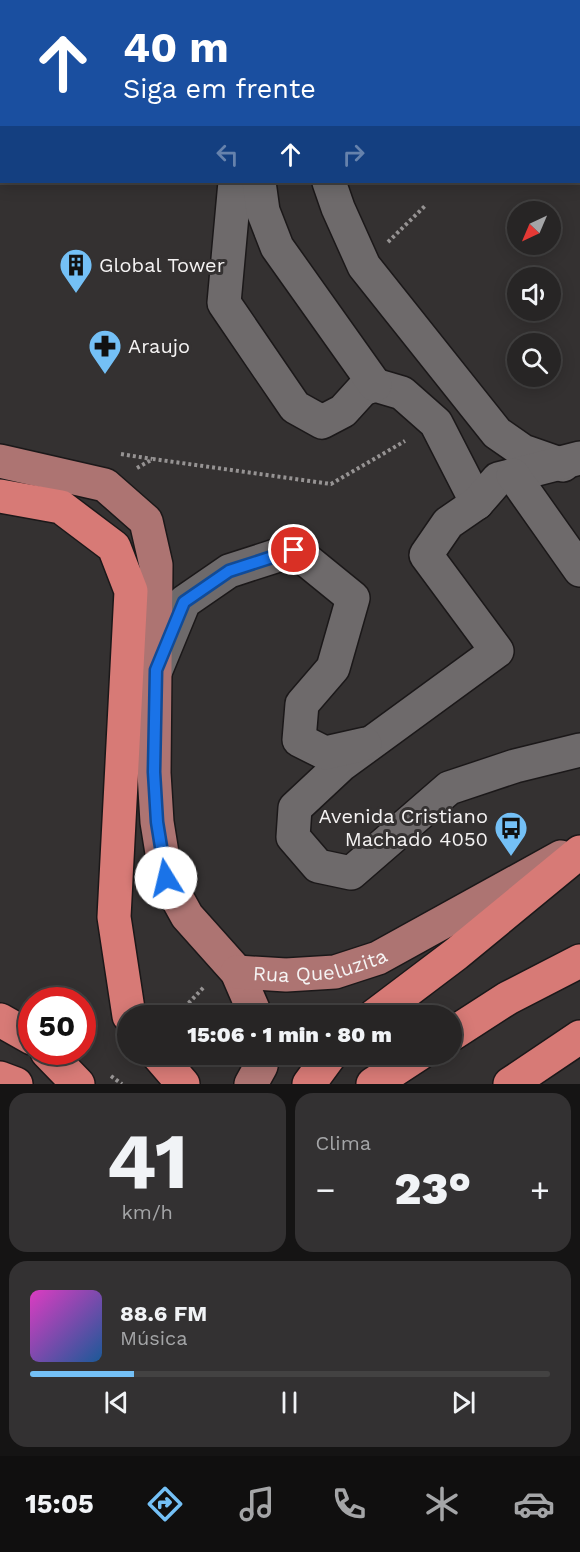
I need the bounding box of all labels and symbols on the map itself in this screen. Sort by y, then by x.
north arrow [507,201,561,255]
building icon: Global Tower [58,247,94,294]
place label: Global Tower [99,253,225,277]
pharmacy icon: Araujo [87,328,123,375]
place label: Araujo [128,334,190,358]
pin [268,524,319,575]
place label: Avenida Cristiano Machado 4050 [318,804,488,851]
bus stop icon: Avenida Cristiano Machado 4050 [493,810,529,857]
position arrow [134,846,198,910]
street label: Rua Queluzita [252,943,391,987]
speed limit sign: 50 [18,987,96,1065]

